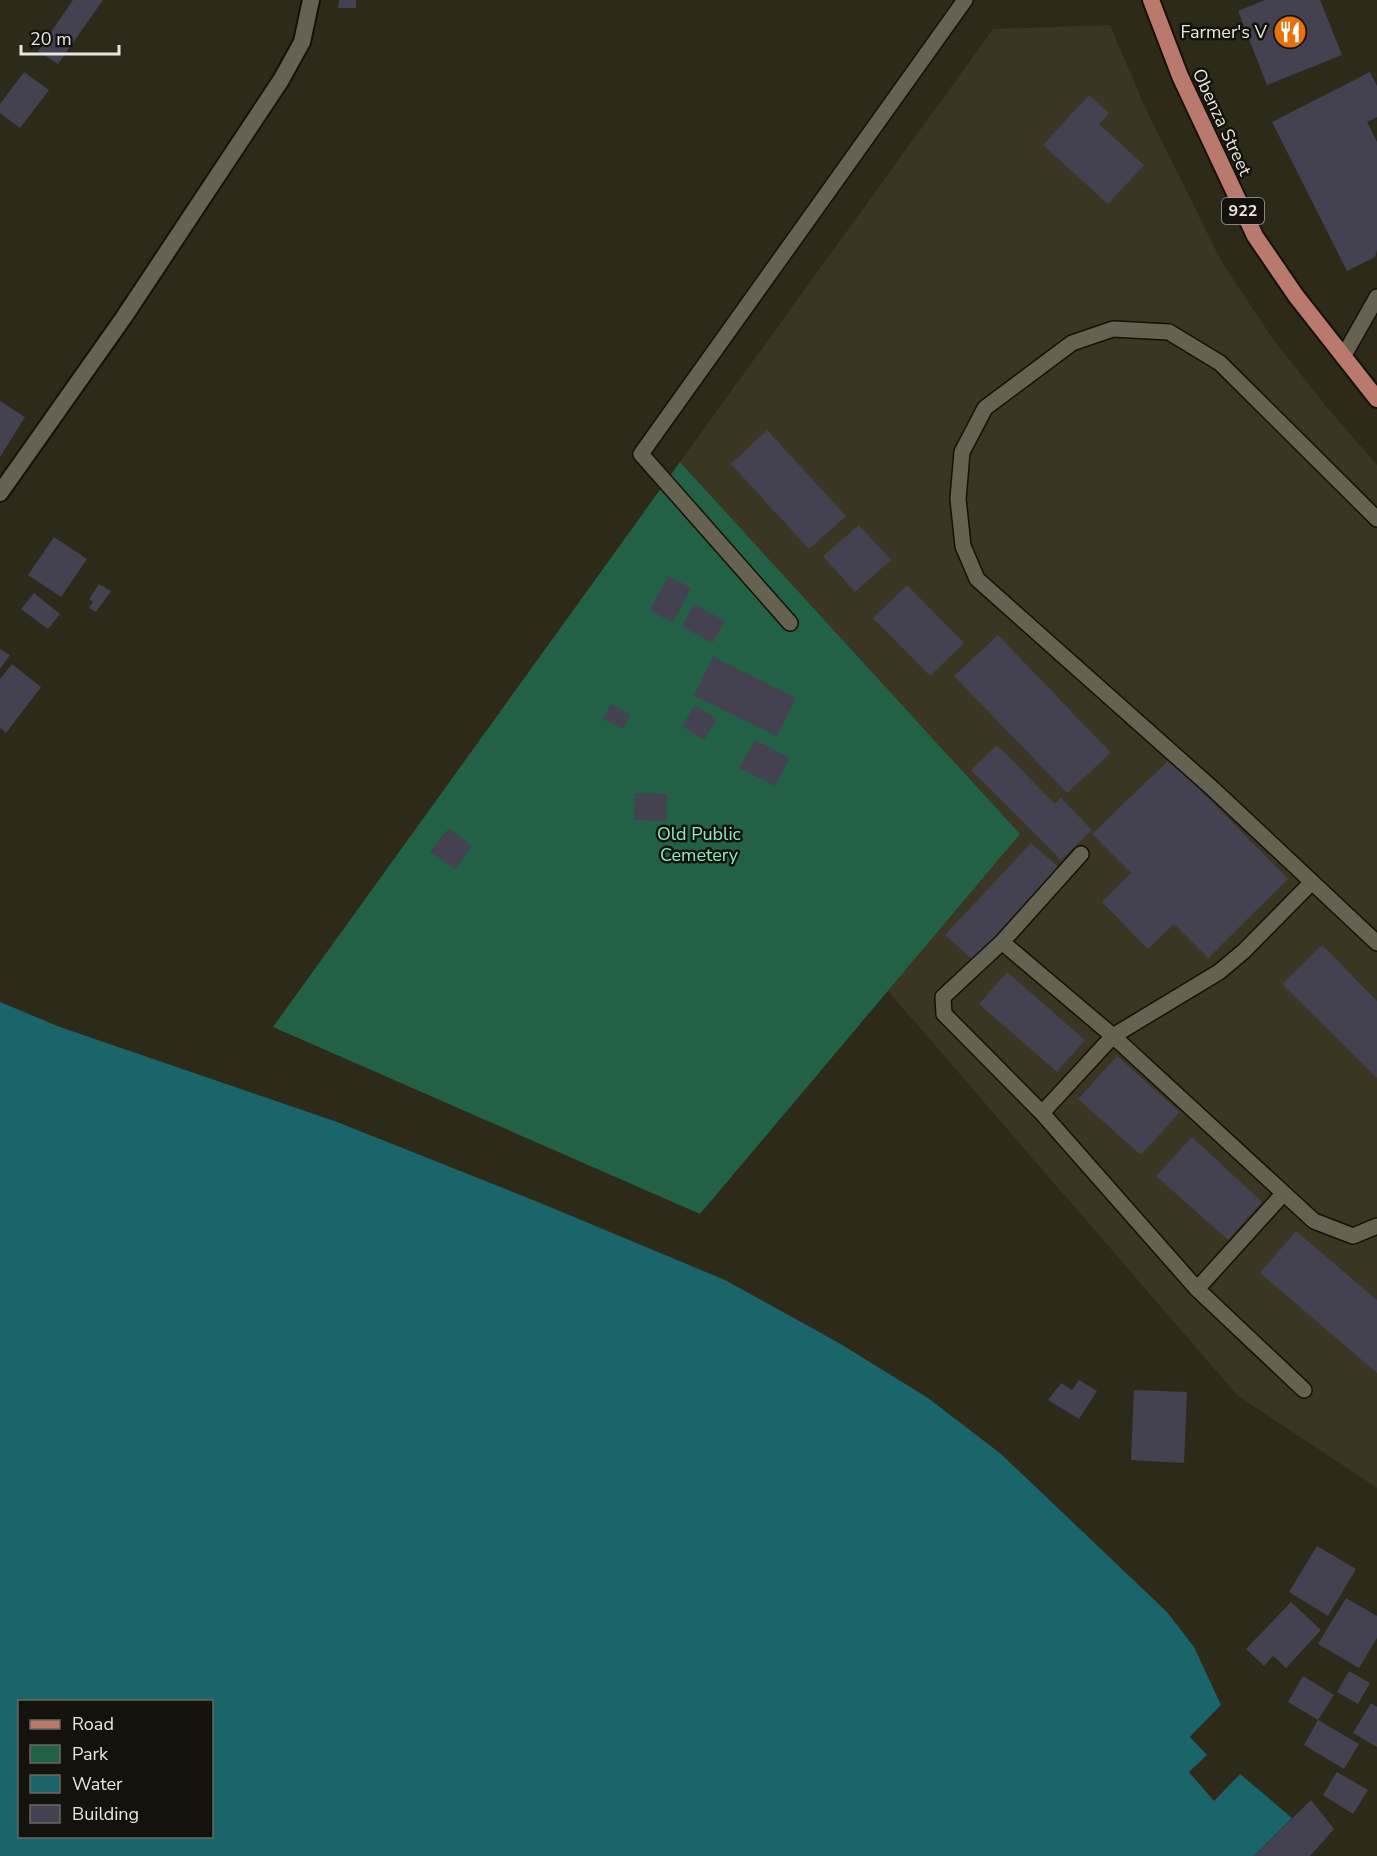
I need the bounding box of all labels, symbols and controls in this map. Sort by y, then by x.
restaurant icon: Farmer's V [1272,14,1308,50]
scale bar [21,18,118,56]
place label: Farmer's V [1180,20,1268,44]
text: 20 m [30,27,72,51]
street label: Obenza Street [1187,65,1258,180]
road number: 922 [1222,198,1264,224]
park label: Old Public Cemetery [657,822,741,867]
legend [18,1700,213,1838]
text: Road [72,1712,114,1736]
text: Park [72,1742,109,1766]
text: Water [72,1772,123,1796]
text: Building [72,1802,139,1826]

